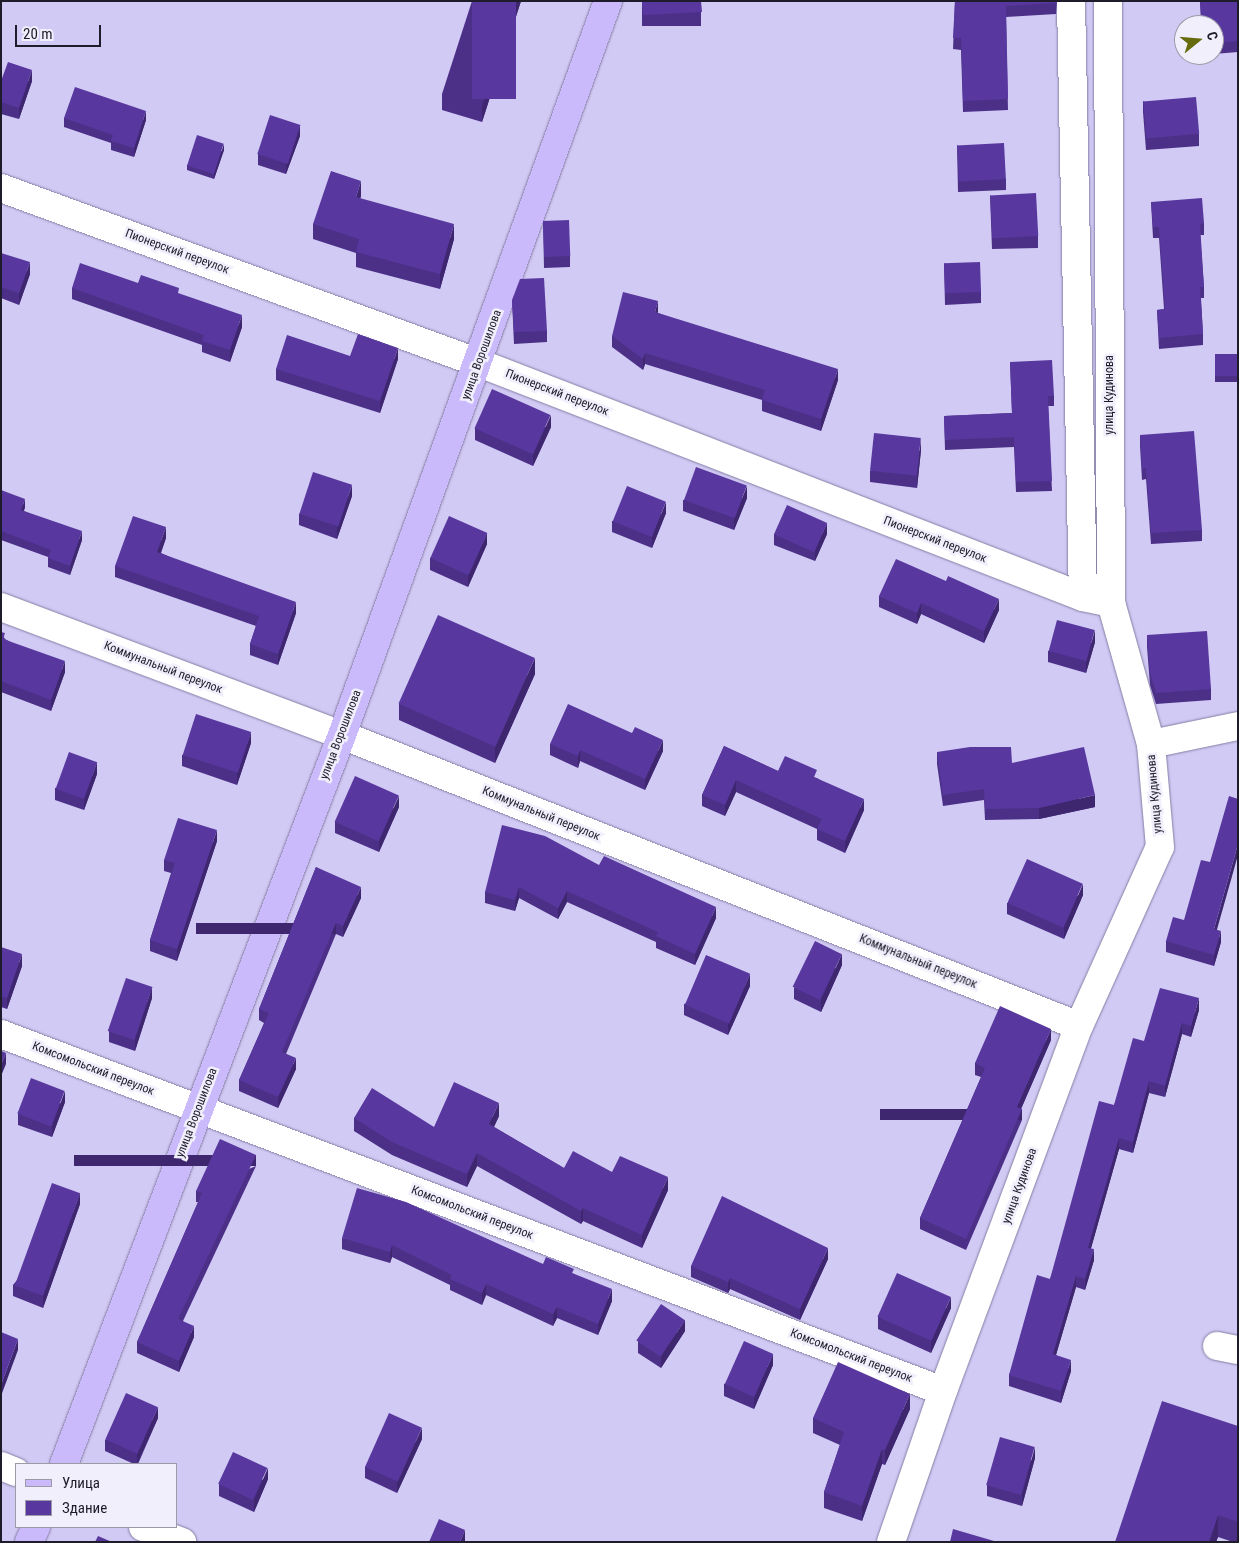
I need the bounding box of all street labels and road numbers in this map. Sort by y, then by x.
street label: Пионерский переулок [123,227,231,277]
street label: улица Ворошилова [459,308,505,402]
street label: улица Кудинова [1103,355,1117,435]
street label: Пионерский переулок [503,367,611,419]
street label: Пионерский переулок [881,514,989,566]
street label: Коммунальный переулок [102,639,224,697]
street label: улица Ворошилова [317,688,365,782]
street label: улица Кудинова [1144,754,1166,834]
street label: Коммунальный переулок [480,784,602,844]
street label: Коммунальный переулок [857,932,979,992]
street label: Комсомольский переулок [30,1039,156,1099]
street label: улица Ворошилова [173,1066,221,1160]
street label: улица Кудинова [1000,1146,1040,1226]
street label: Комсомольский переулок [409,1183,535,1243]
street label: Комсомольский переулок [788,1326,914,1386]

